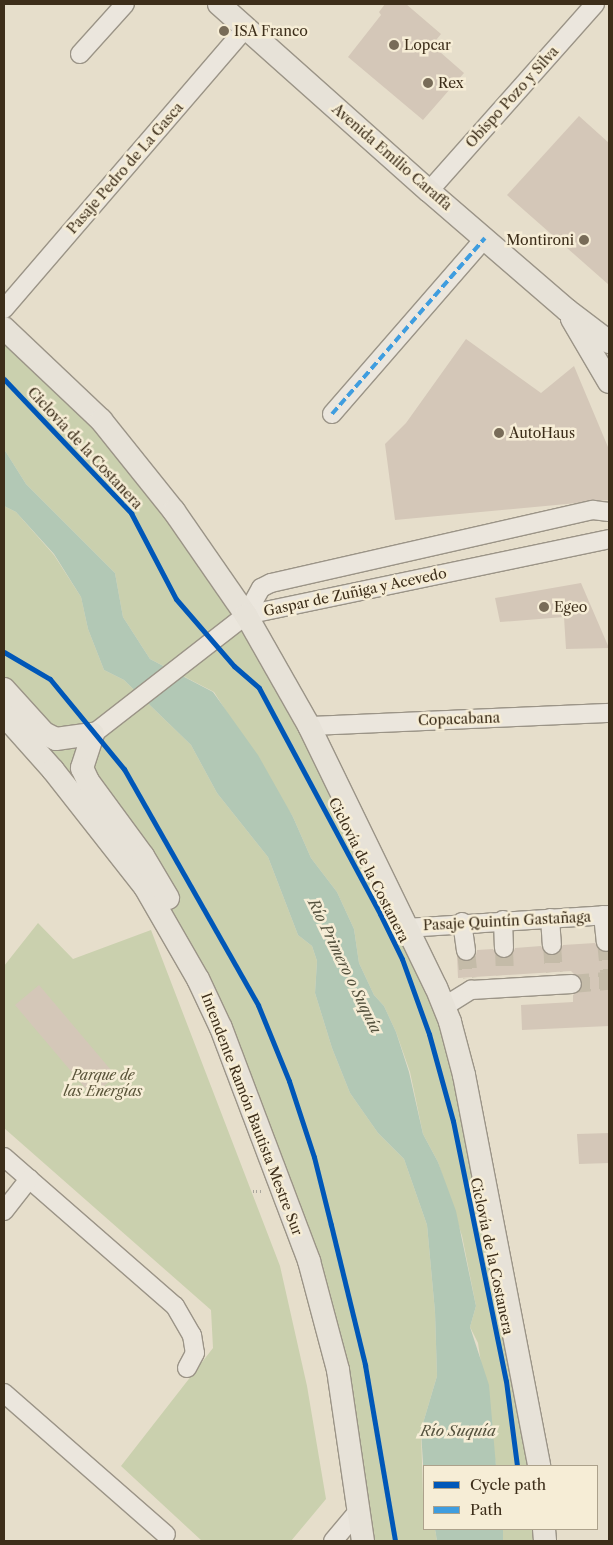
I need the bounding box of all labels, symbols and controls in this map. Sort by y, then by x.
place label: ISA Franco [234,23,308,39]
marker: ISA Franco [218,25,230,37]
place label: Lopcar [404,37,451,53]
marker: Lopcar [388,39,400,51]
street label: Obispo Pozo y Silva [462,43,562,151]
place label: Rex [438,75,464,91]
marker: Rex [422,77,434,89]
street label: Pasaje Pedro de La Gasca [63,99,187,237]
street label: Avenida Emilio Caraffa [329,100,455,214]
place label: Montironi [506,232,574,248]
marker: Montironi [578,234,590,246]
street label: Ciclovía de la Costanera [24,384,146,512]
place label: AutoHaus [509,425,575,441]
marker: AutoHaus [493,427,505,439]
street label: Gaspar de Zuñiga y Acevedo [261,564,449,620]
place label: Egeo [554,599,587,615]
marker: Egeo [538,601,550,613]
street label: Copacabana [418,709,500,729]
street label: Ciclovía de la Costanera [325,795,413,945]
water label: Río Primero o Suquía [305,896,385,1036]
street label: Pasaje Quintín Gastañaga [423,908,591,934]
street label: Intendente Ramón Bautista Mestre Sur [198,990,306,1238]
park label: Parque de las Energías [64,1067,142,1100]
street label: Ciclovía de la Costanera [467,1176,517,1336]
water label: Río Suquía [420,1422,496,1440]
legend [423,1465,598,1530]
text: Cycle path [470,1475,546,1494]
text: Path [470,1500,502,1519]

